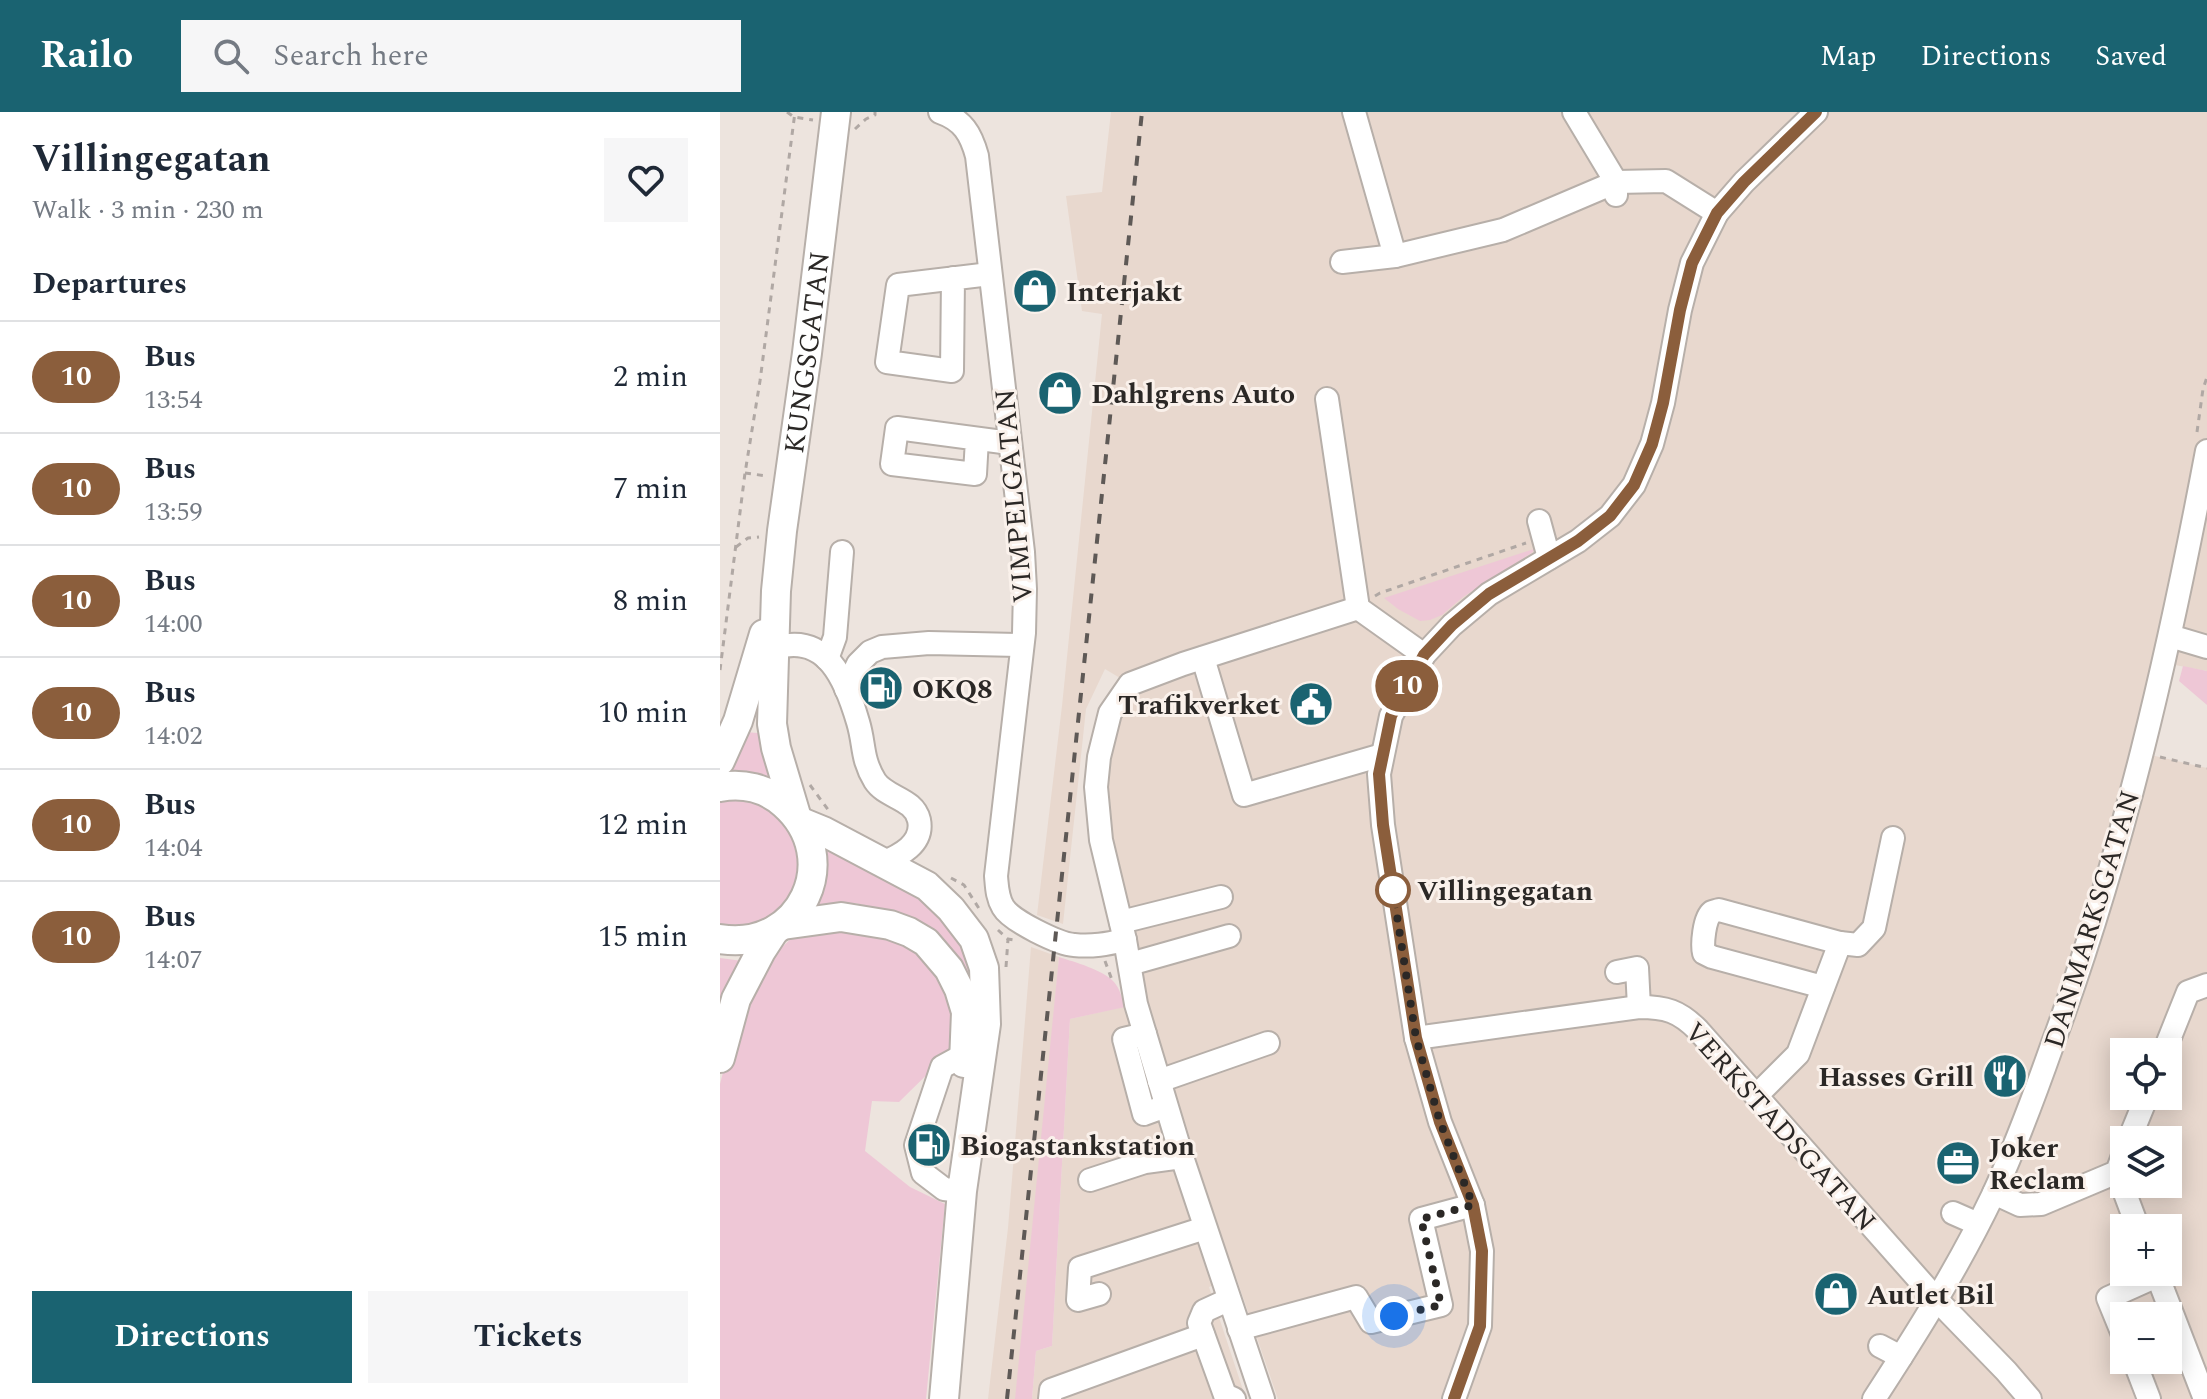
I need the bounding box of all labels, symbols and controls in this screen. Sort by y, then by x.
search box [181,20,741,92]
text: Railo [40,27,133,85]
text: Search here [273,33,429,79]
icon: search [209,34,253,78]
text: Map [1820,35,1877,78]
text: Directions [1921,35,2051,78]
text: Saved [2095,35,2167,78]
text: Villingegatan [32,131,271,189]
button: heart [604,138,688,222]
text: Walk · 3 min · 230 m [32,190,264,230]
street label: KUNGSGATAN [773,249,842,456]
text: Departures [32,261,187,307]
shop icon: Interjakt [1011,267,1059,315]
place label: Interjakt [1066,271,1182,314]
text: Bus [144,334,196,380]
text: 2 min [613,354,688,400]
text: 10 [60,355,92,398]
shop icon: Dahlgrens Auto [1036,369,1084,417]
place label: Dahlgrens Auto [1091,373,1295,416]
text: 13:54 [144,380,203,420]
street label: VIMPELGATAN [984,387,1045,605]
text: Bus [144,446,196,492]
text: 7 min [613,466,688,512]
text: 10 [60,467,92,510]
text: 13:59 [144,492,203,532]
text: Bus [144,558,196,604]
text: 8 min [613,578,688,624]
text: 10 [60,579,92,622]
text: 14:00 [144,604,203,644]
line badge: 10 [1371,660,1443,712]
fuel station icon: OKQ8 [857,664,905,712]
text: 10 [1391,664,1423,707]
place label: OKQ8 [912,668,993,711]
text: Bus [144,670,196,716]
public building icon: Trafikverket [1287,680,1335,728]
place label: Trafikverket [1118,684,1280,727]
text: 10 min [598,690,688,736]
text: 10 [60,691,92,734]
text: 14:02 [144,716,203,756]
text: Bus [144,782,196,828]
street label: DANMARKSGATAN [2033,785,2152,1054]
text: 12 min [598,802,688,848]
text: 10 [60,803,92,846]
text: 14:04 [144,828,203,868]
place label: Villingegatan [1417,870,1593,913]
marker: Villingegatan [1376,873,1410,907]
text: Bus [144,894,196,940]
text: 15 min [598,914,688,960]
text: 10 [60,915,92,958]
text: 14:07 [144,940,203,980]
street label: VERKSTADSGATAN [1673,1012,1886,1242]
map controls [2110,1038,2182,1374]
button: locate [2110,1038,2182,1110]
restaurant icon: Hasses Grill [1981,1052,2029,1100]
place label: Hasses Grill [1818,1056,1974,1099]
fuel station icon: Biogastankstation [905,1121,953,1169]
place label: Biogastankstation [960,1125,1195,1168]
button: layers [2110,1126,2182,1198]
place label: Joker Reclam [1989,1127,2086,1202]
office icon: Joker Reclam [1934,1139,1982,1187]
button: + [2110,1214,2182,1286]
shop icon: Autlet Bil [1812,1270,1860,1318]
place label: Autlet Bil [1867,1274,1994,1317]
button: Directions [32,1291,352,1383]
button: Tickets [368,1291,688,1383]
your location [1374,1296,1414,1336]
button: − [2110,1302,2182,1374]

